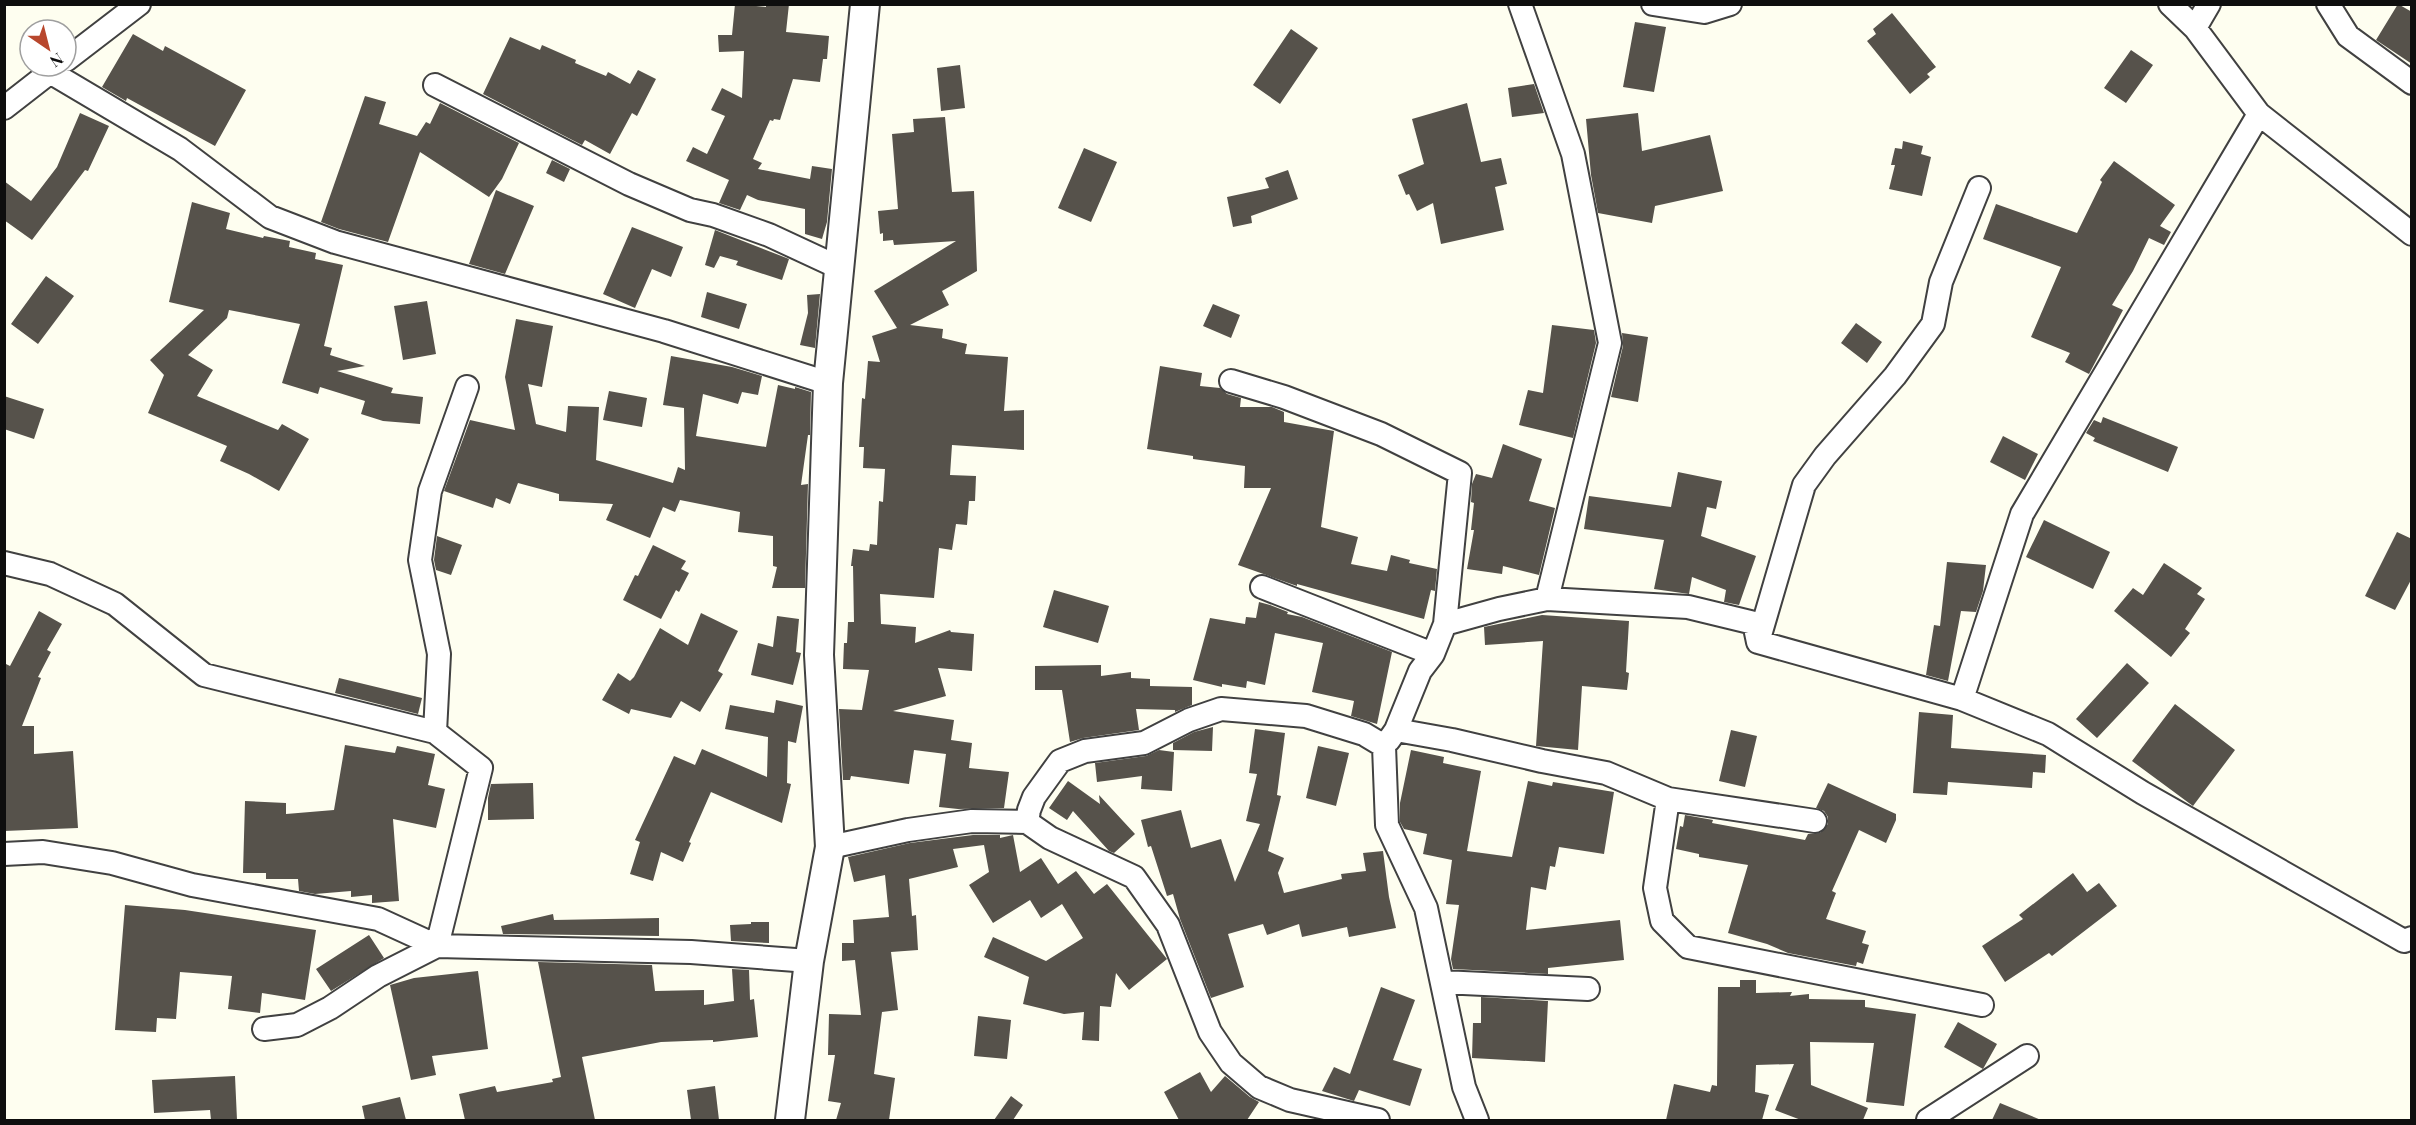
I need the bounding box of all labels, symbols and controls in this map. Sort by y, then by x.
north arrow [18,18,78,78]
text: N [46,49,68,73]

